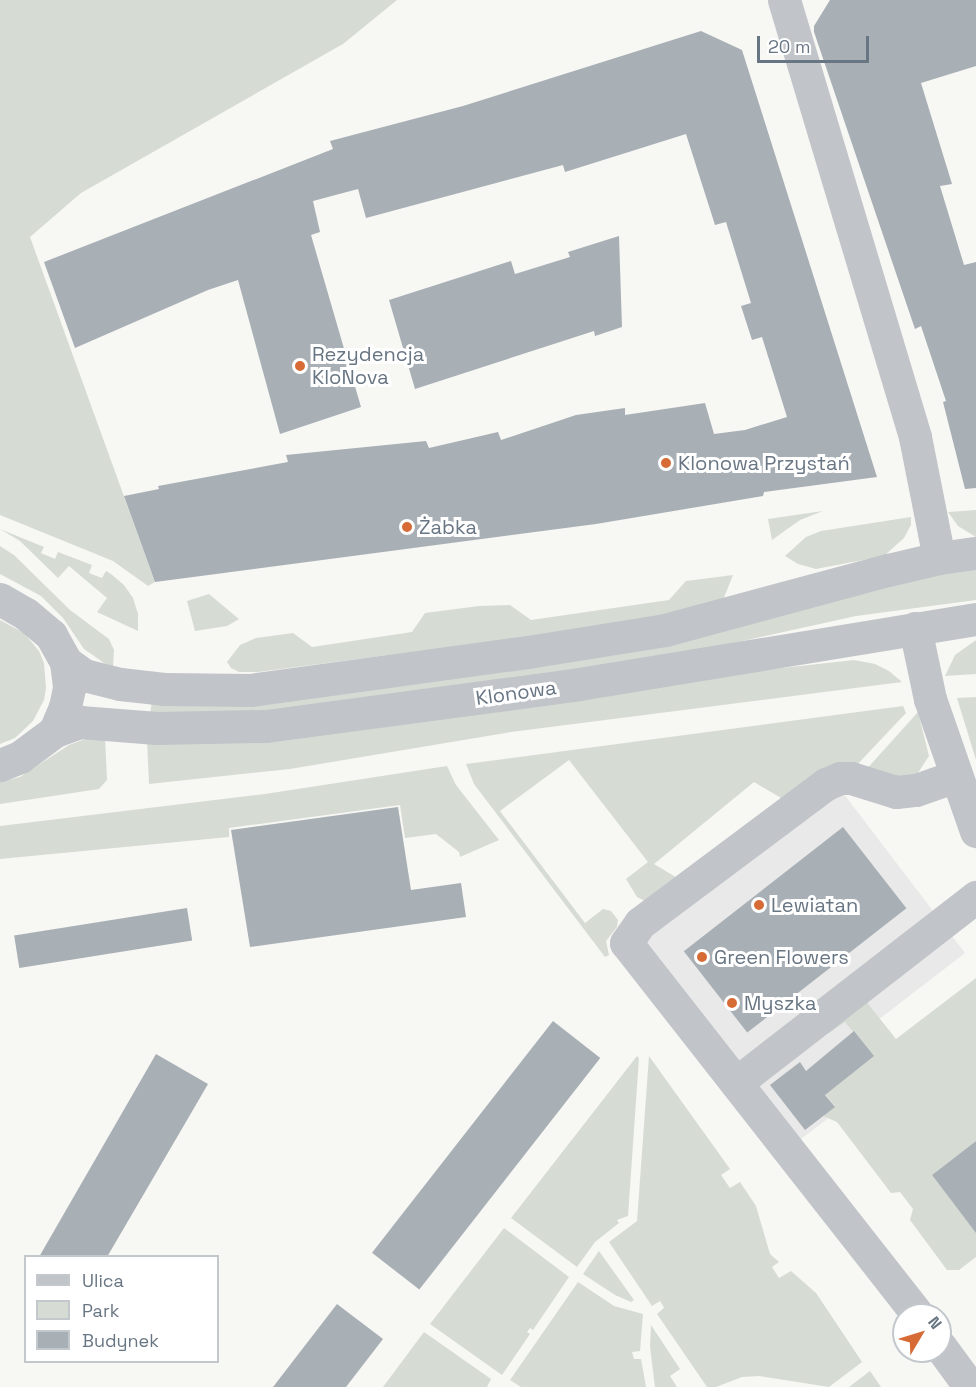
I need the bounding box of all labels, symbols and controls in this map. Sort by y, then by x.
scale bar [760,24,872,62]
text: 20 m [768,35,811,58]
place label: Rezydencja KloNova [312,342,424,389]
marker: Rezydencja KloNova [293,359,307,373]
place label: Klonowa Przystań [678,451,850,475]
marker: Klonowa Przystań [659,456,673,470]
place label: Żabka [419,515,477,539]
marker: Żabka [400,520,414,534]
street label: Klonowa [474,675,558,711]
place label: Lewiatan [771,893,858,917]
marker: Lewiatan [752,898,766,912]
place label: Green Flowers [714,945,849,969]
marker: Green Flowers [695,950,709,964]
place label: Myszka [744,991,817,1015]
marker: Myszka [725,996,739,1010]
legend [24,1255,219,1363]
text: Ulica [82,1269,124,1292]
text: Park [82,1299,119,1322]
north arrow [892,1303,952,1363]
text: N [923,1312,947,1334]
text: Budynek [82,1329,159,1352]

